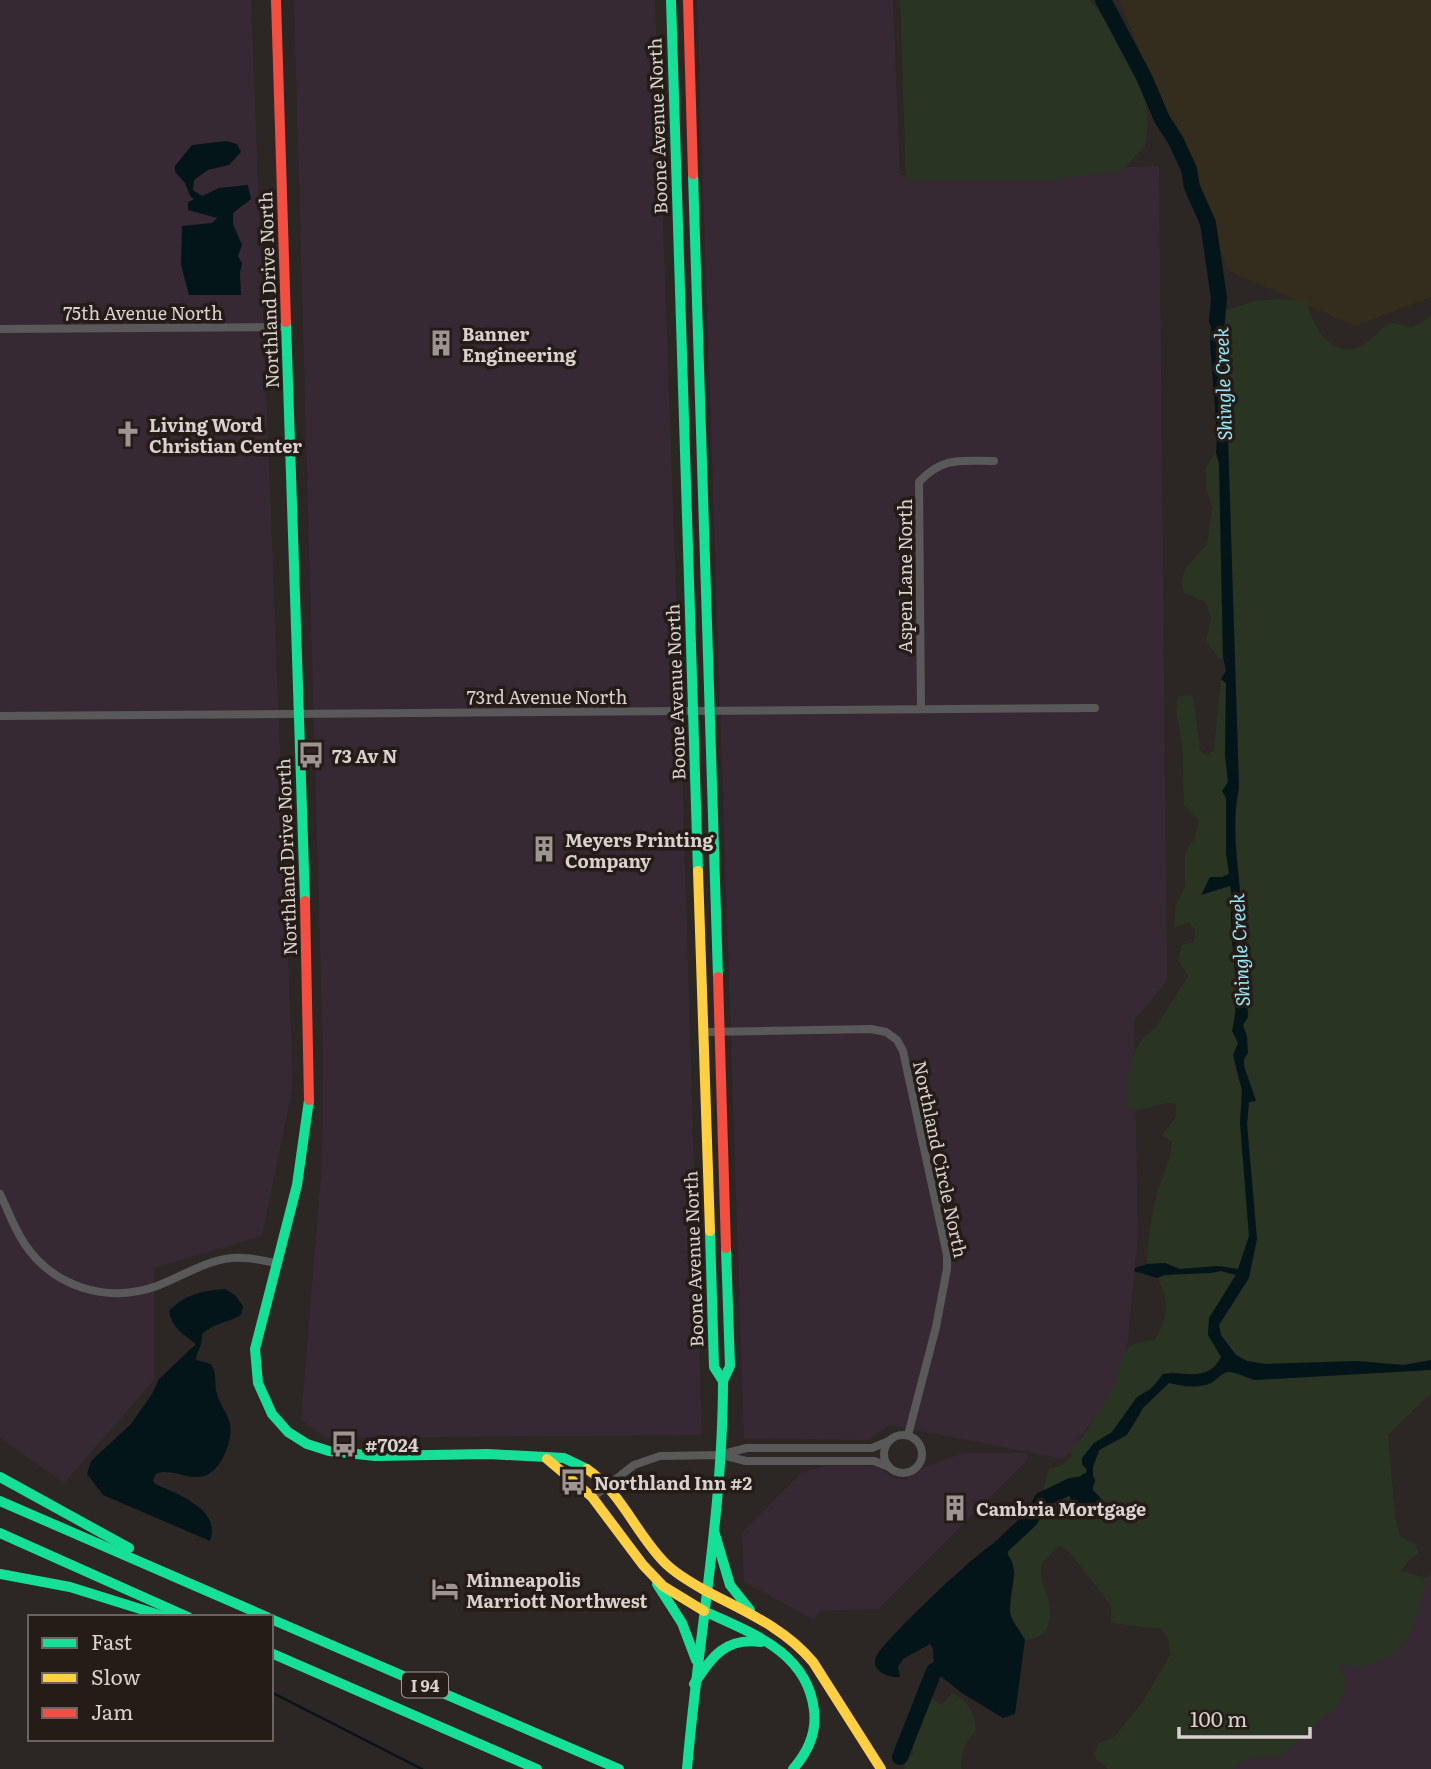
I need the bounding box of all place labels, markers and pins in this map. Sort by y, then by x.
place label: Banner Engineering [462,320,577,368]
building icon: Banner Engineering [426,328,456,358]
place label: Living Word Christian Center [149,411,302,459]
church icon: Living Word Christian Center [113,419,143,449]
bus stop icon: 73 Av N [296,740,326,770]
place label: 73 Av N [332,742,397,769]
place label: Meyers Printing Company [565,826,714,874]
building icon: Meyers Printing Company [529,834,559,864]
bus stop icon: #7024 [329,1429,359,1459]
place label: #7024 [365,1431,419,1458]
bus stop icon: Northland Inn #2 [558,1467,588,1497]
place label: Northland Inn #2 [594,1469,753,1496]
building icon: Cambria Mortgage [940,1493,970,1523]
place label: Cambria Mortgage [976,1495,1146,1522]
place label: Minneapolis Marriott Northwest [466,1566,648,1614]
hotel icon: Minneapolis Marriott Northwest [430,1574,460,1604]

